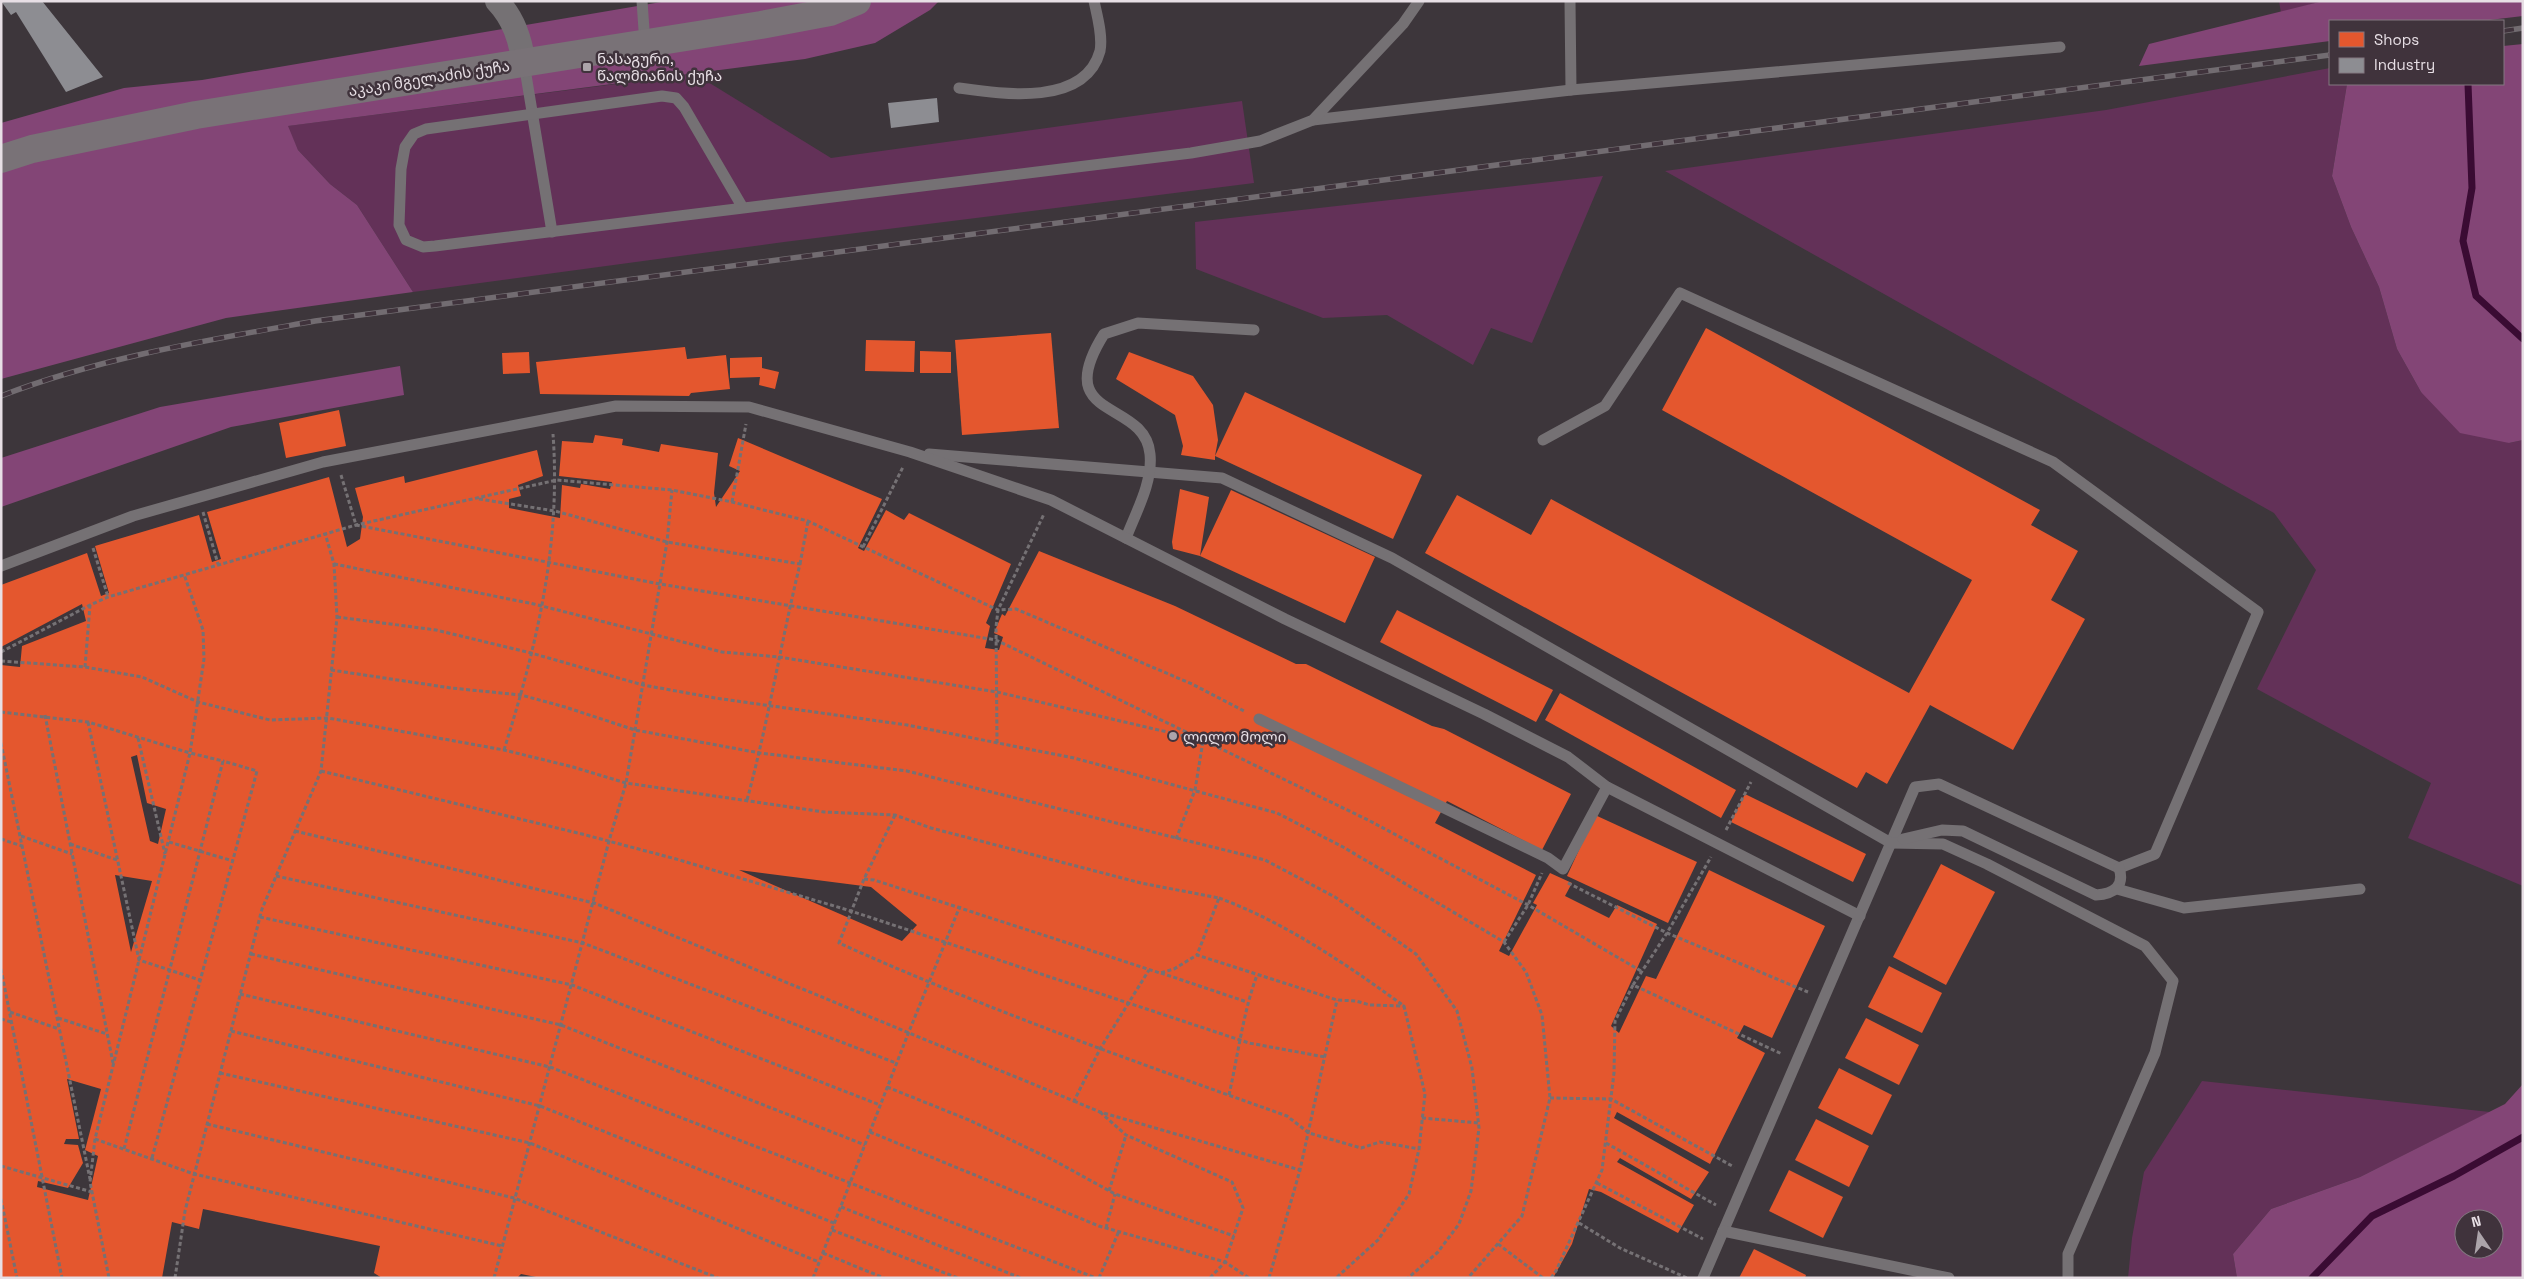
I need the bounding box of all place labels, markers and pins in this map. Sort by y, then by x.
place label: ნასაგური, წალმიანის ქუჩა [597,49,722,85]
marker: ნასაგური, წალმიანის ქუჩა [581,61,593,73]
place label: ლილო მოლი [1183,727,1286,746]
marker: ლილო მოლი [1167,730,1179,742]

